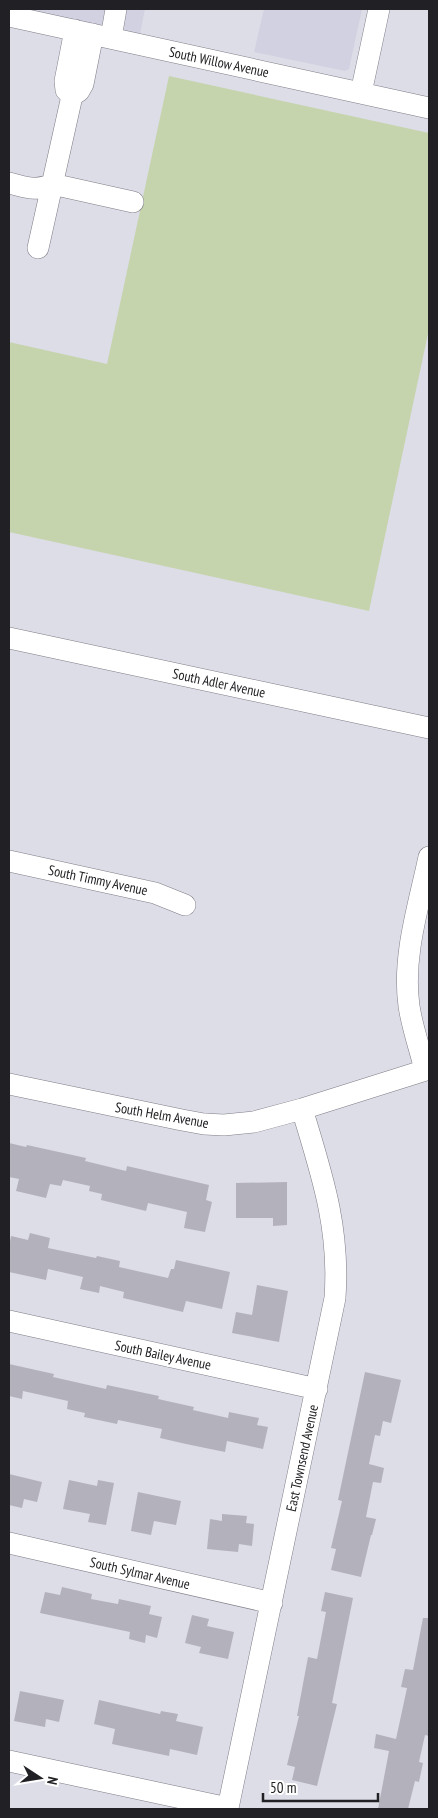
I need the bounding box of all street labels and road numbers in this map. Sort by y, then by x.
street label: South Willow Avenue [167,43,271,81]
street label: South Adler Avenue [171,664,267,702]
street label: South Timmy Avenue [47,861,150,899]
street label: South Helm Avenue [114,1098,210,1132]
street label: South Bailey Avenue [113,1336,213,1374]
street label: East Townsend Avenue [282,1403,322,1513]
street label: South Sylmar Avenue [88,1553,192,1593]

